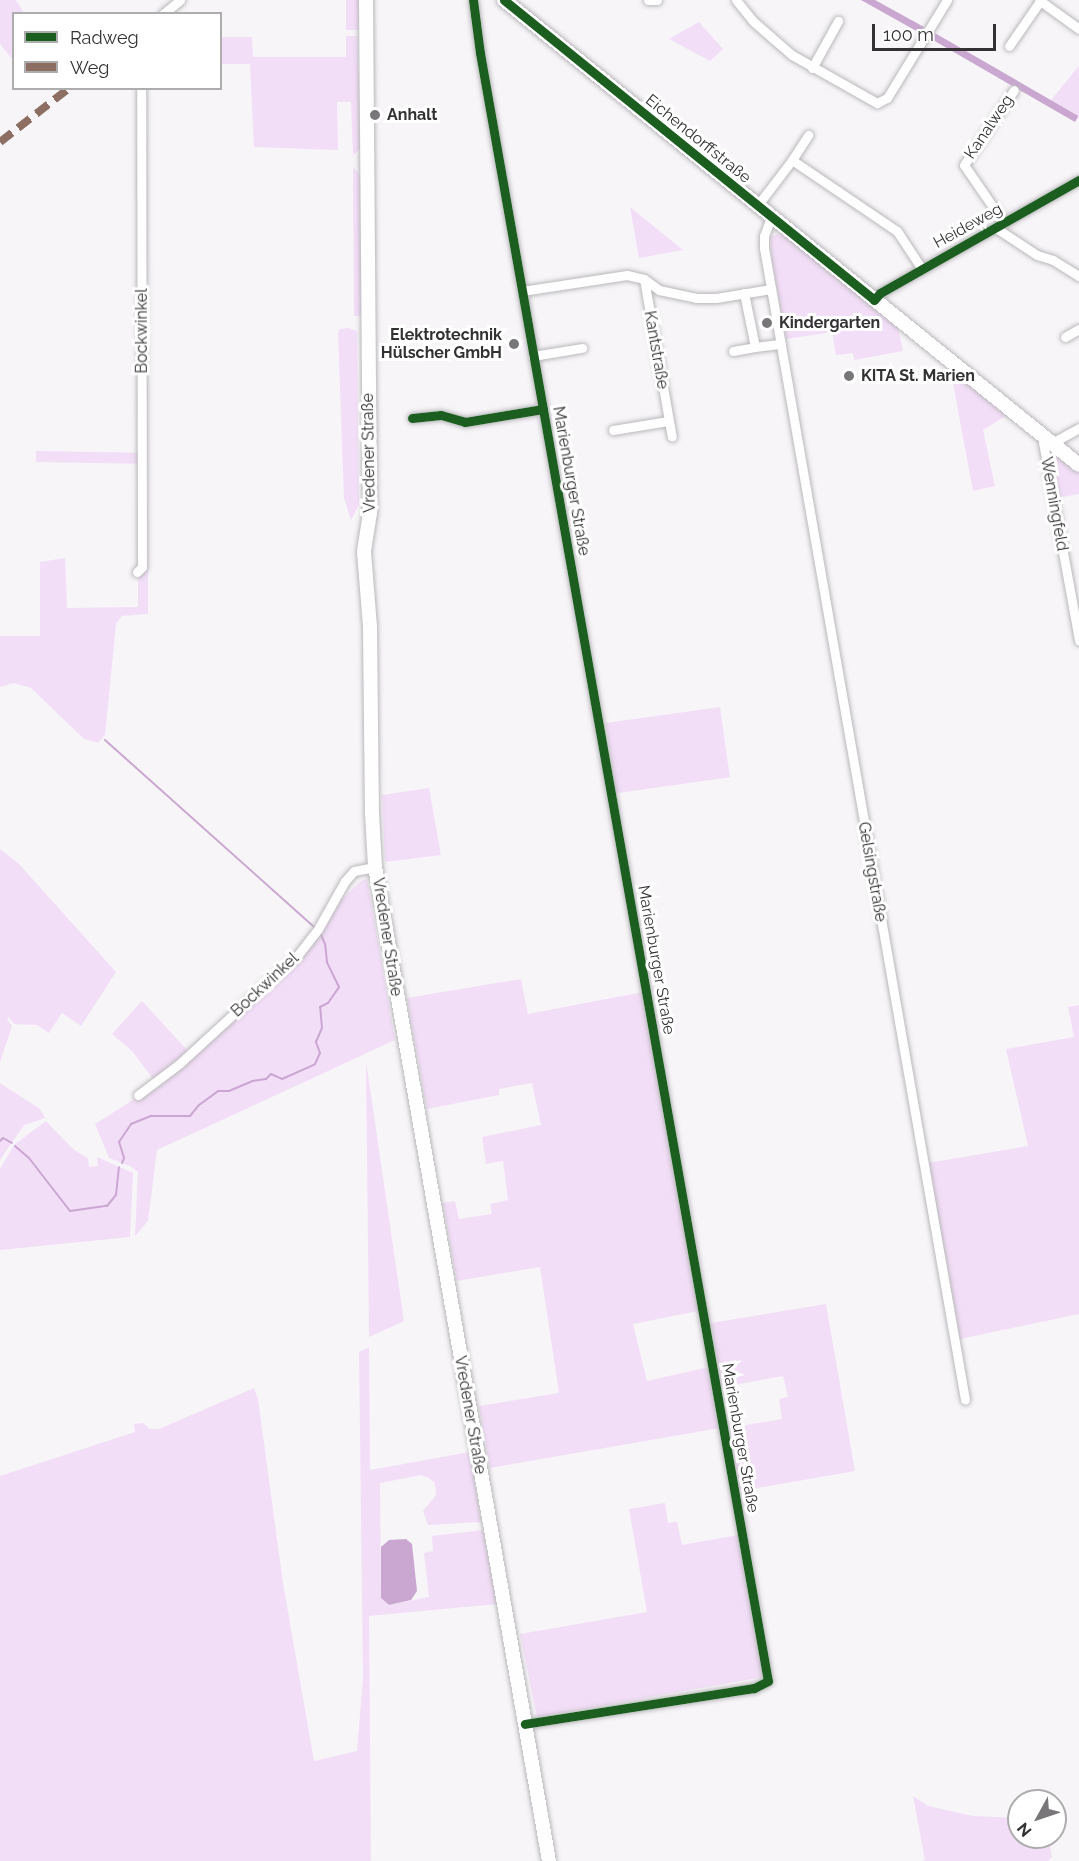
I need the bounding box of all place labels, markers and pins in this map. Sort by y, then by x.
place label: Anhalt [387,105,437,125]
marker: Anhalt [368,108,382,122]
place label: Kindergarten [779,313,880,333]
marker: Kindergarten [760,316,774,330]
place label: Elektrotechnik Hülscher GmbH [380,325,502,363]
marker: Elektrotechnik Hülscher GmbH [507,337,521,351]
place label: KITA St. Marien [861,366,975,386]
marker: KITA St. Marien [842,369,856,383]

